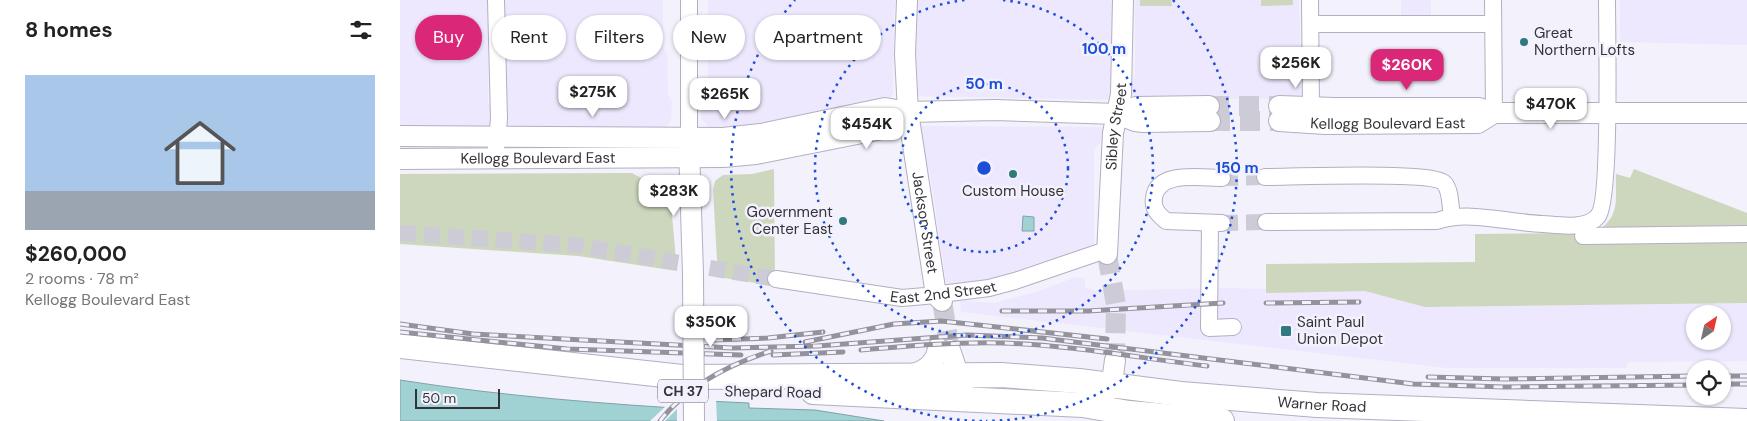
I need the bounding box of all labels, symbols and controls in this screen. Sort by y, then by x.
chip: Buy [415,15,482,60]
chip: Rent [492,15,566,60]
chip: Filters [576,15,663,60]
chip: New [673,15,745,60]
chip: Apartment [755,15,881,60]
text: 8 homes [25,16,113,44]
icon: filters [347,16,375,44]
place label: Great Northern Lofts [1534,23,1635,60]
marker: Great Northern Lofts [1518,36,1530,48]
text: 100 m [1082,39,1126,59]
pin: $256K [1261,46,1331,89]
pin: $260K [1372,48,1442,91]
text: $256K [1271,52,1321,73]
text: $260K [1382,54,1432,75]
text: 50 m [965,74,1003,94]
pin: $275K [558,76,628,118]
pin: $265K [690,78,760,120]
text: $275K [569,81,617,102]
text: $265K [700,83,750,104]
street label: Sibley Street [1101,83,1131,171]
pin: $470K [1516,88,1586,130]
text: $470K [1526,93,1576,114]
icon: home [155,108,245,198]
pin: $454K [832,108,902,150]
text: $454K [842,113,892,134]
street label: Kellogg Boulevard East [1310,113,1466,134]
street label: Kellogg Boulevard East [460,148,616,169]
text: 150 m [1216,158,1259,178]
centre of rings [975,159,993,177]
marker: Custom House [1007,168,1019,180]
street label: Jackson Street [907,170,943,275]
pin: $283K [639,174,709,217]
text: $283K [649,180,699,201]
place label: Custom House [962,181,1064,201]
place label: Government Center East [747,202,833,239]
marker: Government Center East [837,215,849,227]
text: $260,000 [25,240,127,268]
text: 2 rooms · 78 m² [25,268,139,289]
street label: East 2nd Street [889,276,999,308]
text: Kellogg Boulevard East [25,289,190,310]
north arrow [1686,305,1731,350]
map controls [1686,305,1731,405]
pin: $350K [676,306,746,348]
text: $350K [686,311,736,332]
place label: Saint Paul Union Depot [1297,312,1383,349]
marker: Saint Paul Union Depot [1279,324,1293,338]
button: locate [1686,360,1731,405]
road number: CH 37 [658,380,708,402]
street label: Shepard Road [724,381,822,403]
scale bar [415,386,500,409]
text: 50 m [422,389,456,407]
street label: Warner Road [1277,392,1367,417]

